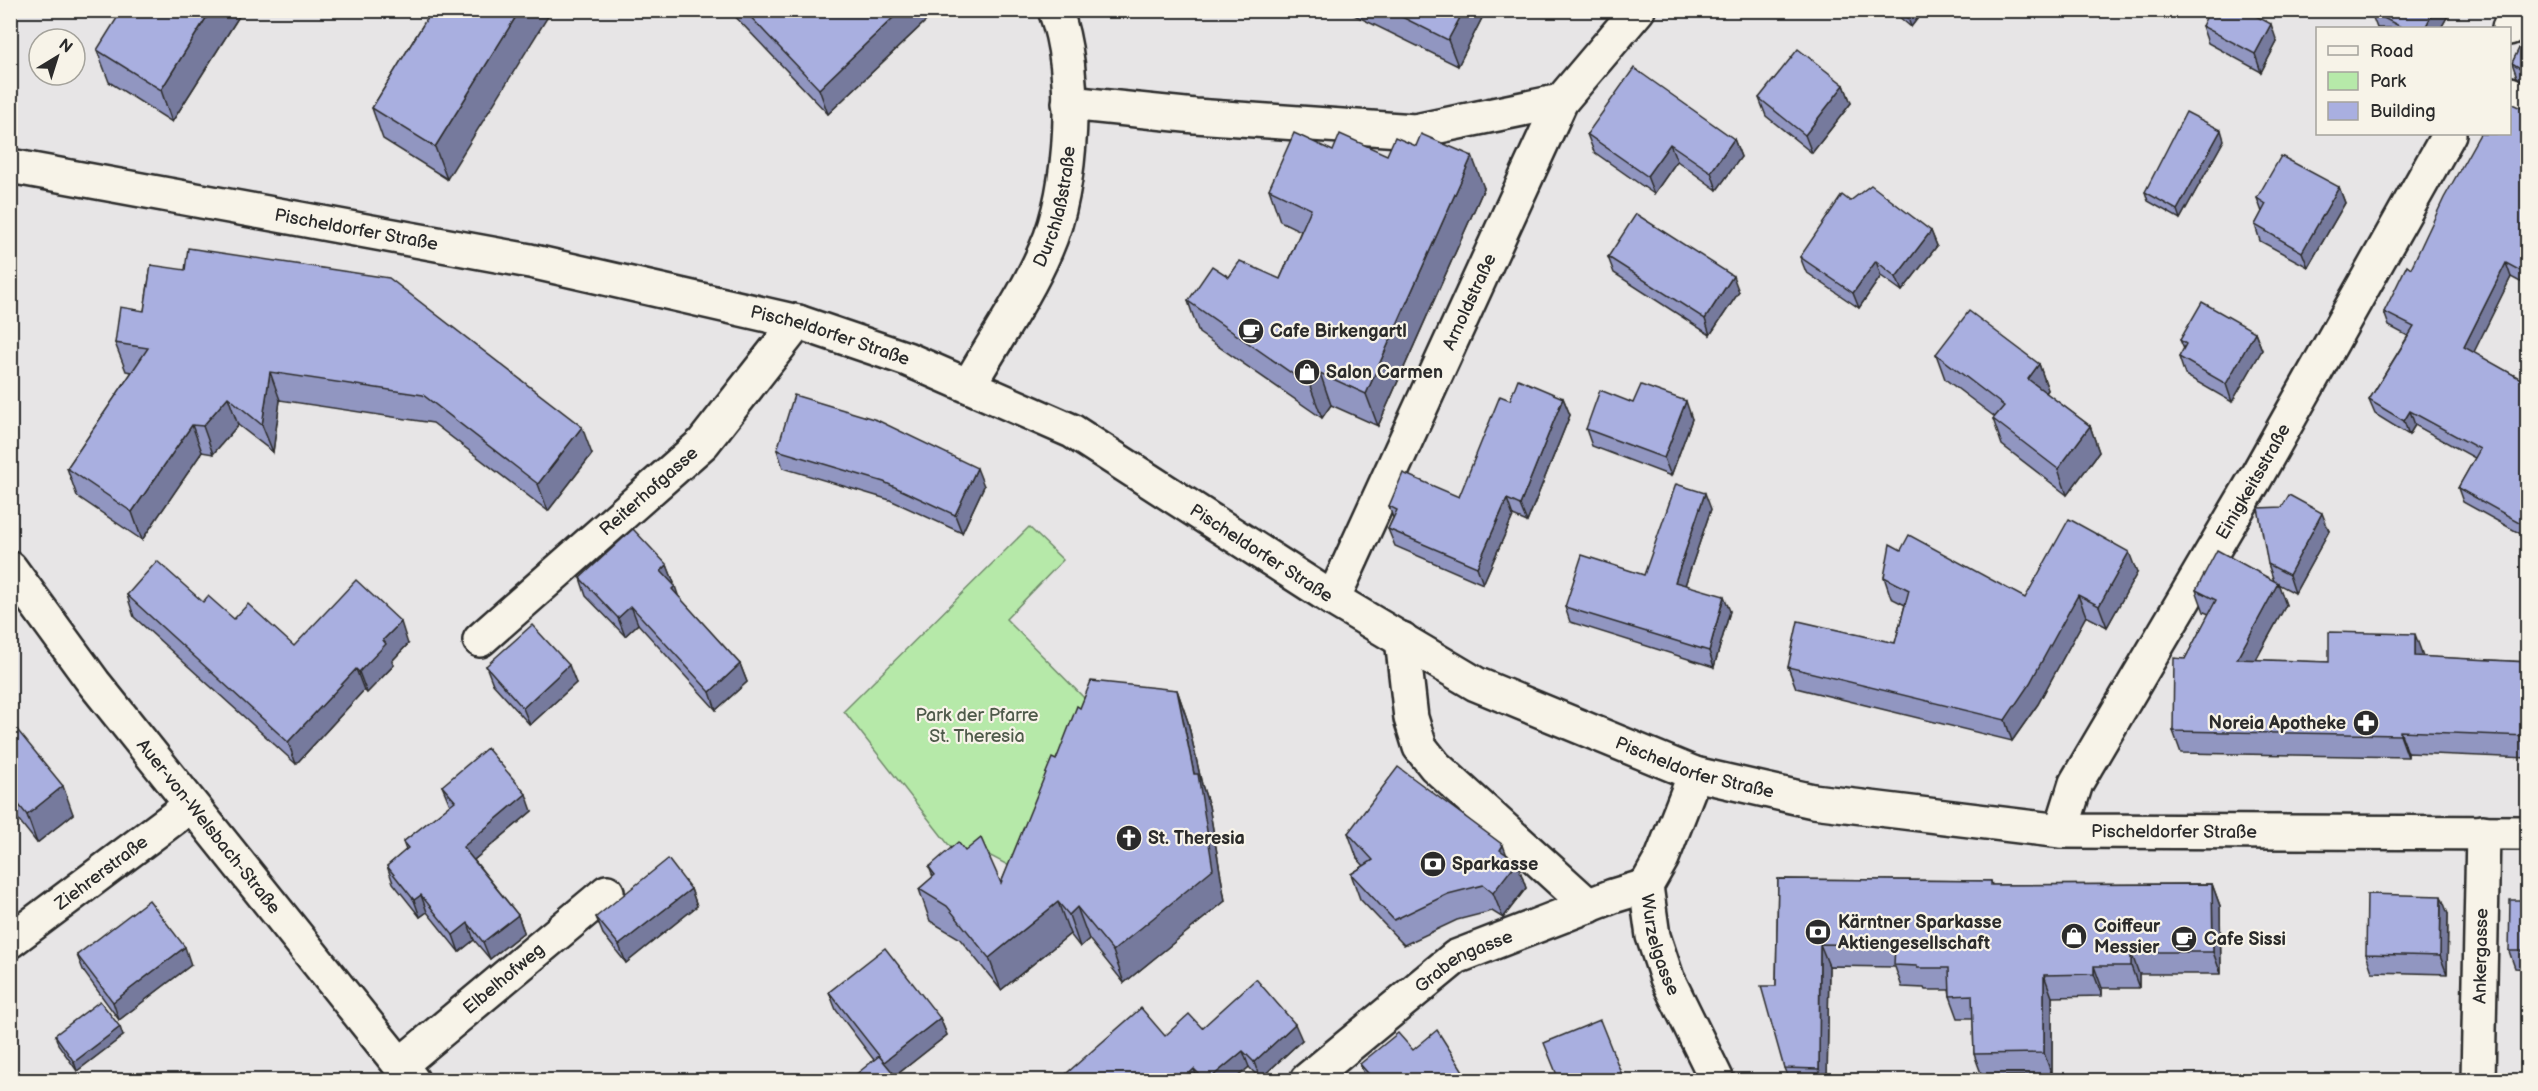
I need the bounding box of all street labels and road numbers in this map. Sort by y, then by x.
street label: Durchlaßstraße [1029,145,1080,271]
street label: Pischeldorfer Straße [273,205,440,255]
street label: Arnoldstraße [1438,250,1501,353]
street label: Pischeldorfer Straße [748,302,913,370]
street label: Einigkeitsstraße [2212,420,2295,543]
street label: Reiterhofgasse [596,442,703,540]
street label: Pischeldorfer Straße [1186,500,1337,607]
street label: Pischeldorfer Straße [1612,732,1776,803]
street label: Auer-von-Welsbach-Straße [132,735,285,918]
street label: Pischeldorfer Straße [2091,821,2257,843]
street label: Ziehrerstraße [50,831,152,915]
street label: Wurzelgasse [1636,893,1684,999]
street label: Ankergasse [2470,908,2492,1004]
street label: Grabengasse [1411,926,1516,997]
street label: Elbelhofweg [459,939,549,1019]

